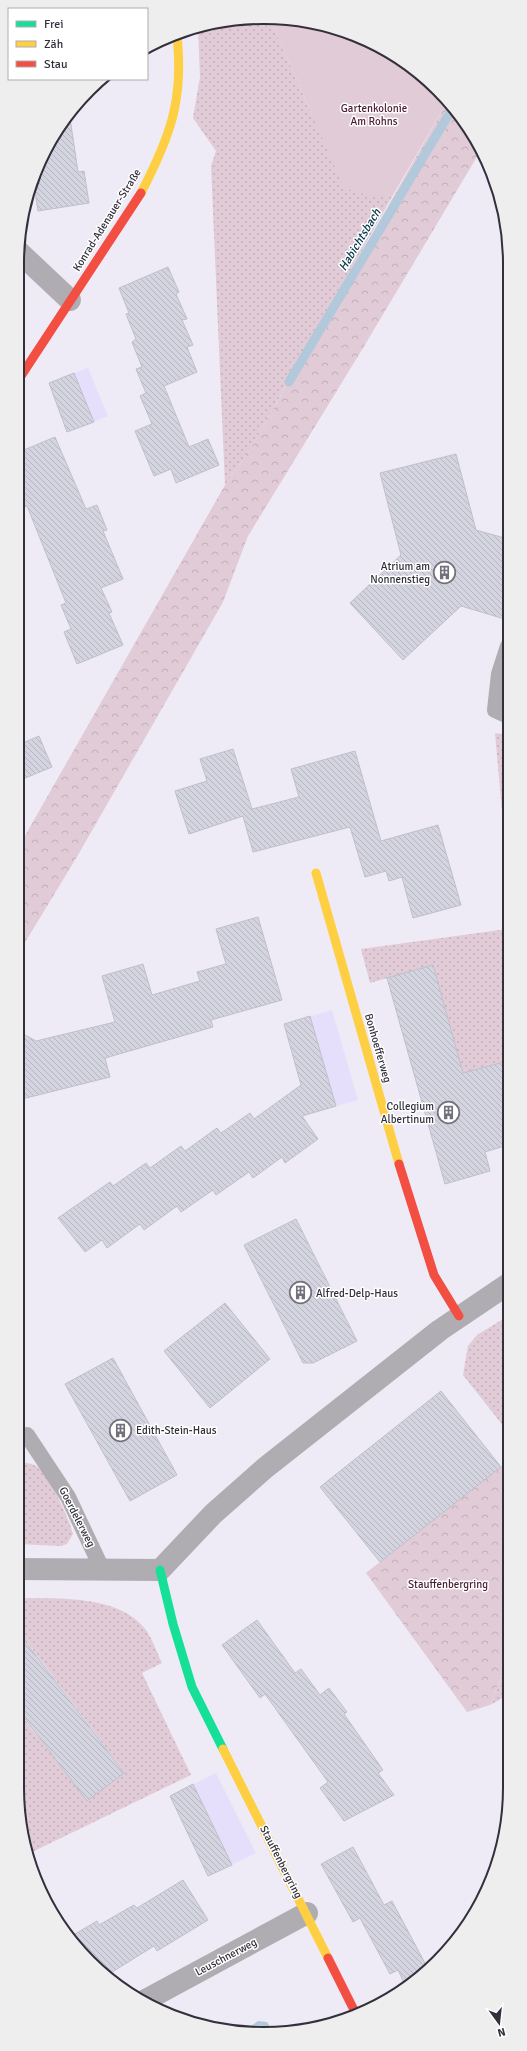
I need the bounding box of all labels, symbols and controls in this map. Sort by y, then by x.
legend [8,8,148,80]
text: Frei [44,17,63,32]
text: Zäh [44,37,63,52]
text: Stau [44,57,68,72]
park label: Gartenkolonie Am Rohns [341,102,407,128]
street label: Konrad-Adenauer-Straße [70,166,144,274]
water label: Habichtsbach [336,206,385,274]
building icon: Atrium am Nonnenstieg [432,559,458,585]
place label: Atrium am Nonnenstieg [370,560,430,586]
street label: Bonhoefferweg [362,1012,394,1084]
building icon: Collegium Albertinum [436,1099,462,1125]
place label: Collegium Albertinum [381,1100,434,1126]
building icon: Alfred-Delp-Haus [288,1280,314,1306]
place label: Alfred-Delp-Haus [316,1287,398,1300]
building icon: Edith-Stein-Haus [108,1417,134,1443]
place label: Edith-Stein-Haus [136,1424,217,1437]
street label: Goerdelerweg [56,1485,98,1549]
park label: Stauffenbergring [408,1578,488,1591]
street label: Stauffenbergring [257,1823,305,1901]
street label: Leuschnerweg [193,1935,259,1979]
north arrow [479,2003,519,2043]
text: N [496,2025,507,2039]

